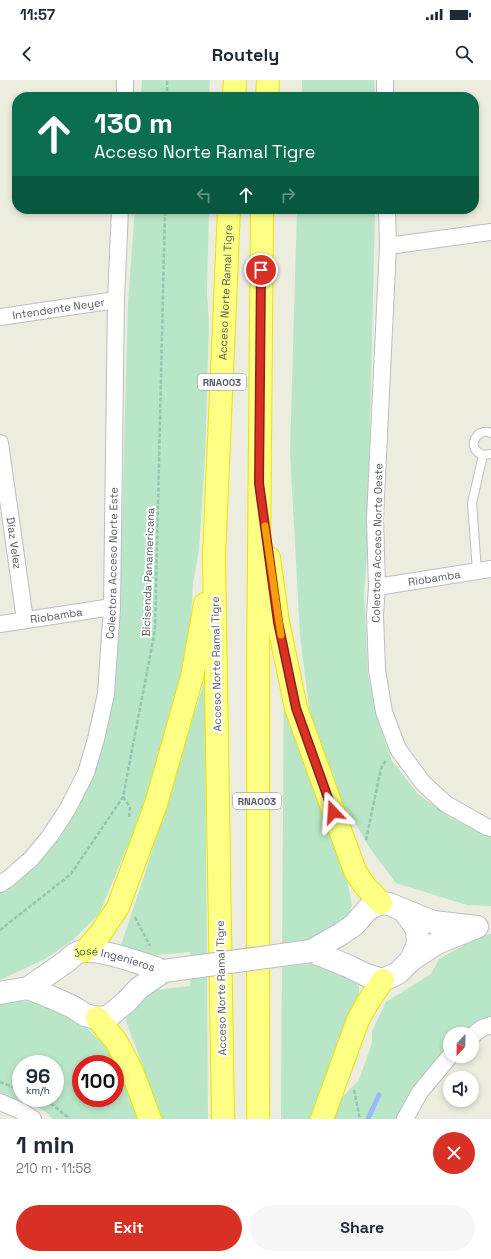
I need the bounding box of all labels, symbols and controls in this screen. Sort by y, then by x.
text: 11:57 [20,5,55,24]
icon: back [16,43,38,65]
text: Routely [212,43,279,66]
icon: search [453,43,475,65]
text: 130 m [94,105,173,141]
icon: ahead [28,108,80,160]
text: Acceso Norte Ramal Tigre [94,140,315,163]
icon: left [193,184,215,206]
icon: ahead [235,184,257,206]
icon: right [277,184,299,206]
street label: Acceso Norte Ramal Tigre [215,224,235,360]
pin [244,253,278,287]
icon: arrive [250,259,272,281]
street label: Intendente Neyer [11,295,105,322]
road number: RNA003 [198,374,246,390]
street label: Colectora Acceso Norte Oeste [369,463,385,623]
street label: Colectora Acceso Norte Este [103,487,121,640]
street label: Bicisenda Panamericana [139,507,157,637]
street label: Díaz Velez [4,516,25,570]
street label: Riobamba [407,567,462,589]
street label: Acceso Norte Ramal Tigre [208,596,224,732]
street label: Riobamba [29,604,84,626]
position arrow [312,791,354,833]
road number: RNA003 [233,793,281,809]
street label: Acceso Norte Ramal Tigre [213,920,229,1056]
street label: José Ingenieros [70,944,157,974]
north arrow [443,1027,479,1063]
map controls [443,1027,479,1107]
speed limit sign: 100 [72,1055,124,1107]
text: 96 [26,1063,50,1089]
button: sound [443,1071,479,1107]
text: km/h [26,1084,50,1097]
text: 1 min [16,1129,75,1160]
button: close [433,1132,475,1174]
text: 210 m · 11:58 [16,1160,91,1177]
button: Exit [16,1205,242,1251]
button: Share [250,1205,475,1251]

